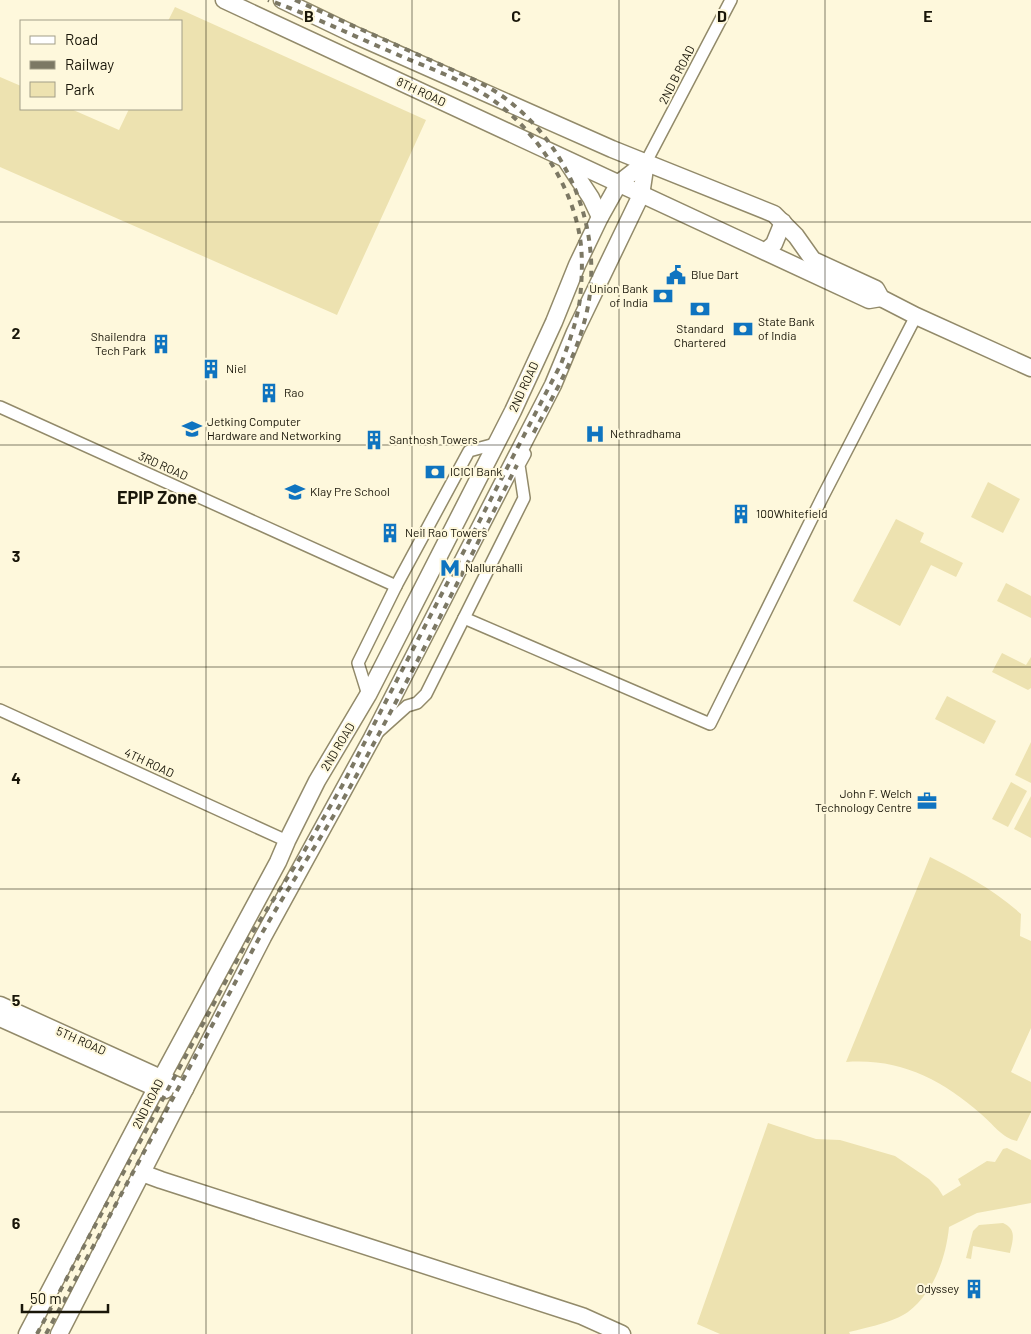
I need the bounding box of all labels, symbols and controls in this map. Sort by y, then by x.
text: B [304,6,314,25]
text: C [511,6,521,25]
text: D [717,6,727,25]
text: E [923,6,933,25]
legend [20,20,182,110]
text: Road [65,30,98,48]
street label: 2ND B ROAD [655,43,697,106]
text: Railway [65,55,114,73]
street label: 8TH ROAD [395,74,448,109]
text: Park [65,80,95,98]
public building icon: Blue Dart [665,264,687,286]
place label: Blue Dart [691,267,739,281]
place label: Union Bank of India [589,281,648,309]
bank icon: Union Bank of India [652,285,674,307]
bank icon: Standard Chartered [689,298,711,320]
place label: State Bank of India [758,314,815,342]
bank icon: State Bank of India [732,318,754,340]
place label: Standard Chartered [674,321,726,349]
text: 2 [12,323,21,342]
place label: Shailendra Tech Park [91,329,146,357]
building icon: Shailendra Tech Park [150,333,172,355]
building icon: Niel [200,358,222,380]
street label: 2ND ROAD [505,359,541,414]
place label: Niel [226,361,246,375]
building icon: Rao [258,382,280,404]
place label: Rao [284,385,304,399]
place label: Jetking Computer Hardware and Networking [207,414,341,442]
school or university icon: Jetking Computer Hardware and Networking [181,418,203,440]
hospital icon: Nethradhama [584,423,606,445]
place label: Nethradhama [610,426,681,440]
building icon: Santhosh Towers [363,429,385,451]
place label: Santhosh Towers [389,432,478,446]
street label: 3RD ROAD [136,448,190,482]
bank icon: ICICI Bank [424,461,446,483]
place label: ICICI Bank [450,464,502,478]
school or university icon: Klay Pre School [284,481,306,503]
place label: Klay Pre School [310,484,390,498]
district label: EPIP Zone [117,486,197,508]
building icon: 100Whitefield [730,503,752,525]
place label: 100Whitefield [756,506,827,520]
building icon: Neil Rao Towers [379,522,401,544]
place label: Neil Rao Towers [405,525,488,539]
text: 3 [12,546,20,565]
metro station icon: Nallurahalli [439,557,461,579]
place label: Nallurahalli [465,560,523,574]
street label: 2ND ROAD [317,720,357,773]
street label: 4TH ROAD [122,745,176,780]
text: 4 [11,768,21,787]
place label: John F. Welch Technology Centre [815,786,912,814]
office icon: John F. Welch Technology Centre [916,790,938,812]
text: 5 [12,990,21,1009]
street label: 5TH ROAD [54,1023,108,1057]
street label: 2ND ROAD [129,1076,166,1131]
text: 6 [12,1213,21,1232]
building icon: Odyssey [963,1278,985,1300]
place label: Odyssey [917,1281,959,1295]
scale bar [22,1282,109,1314]
text: 50 m [30,1289,62,1307]

